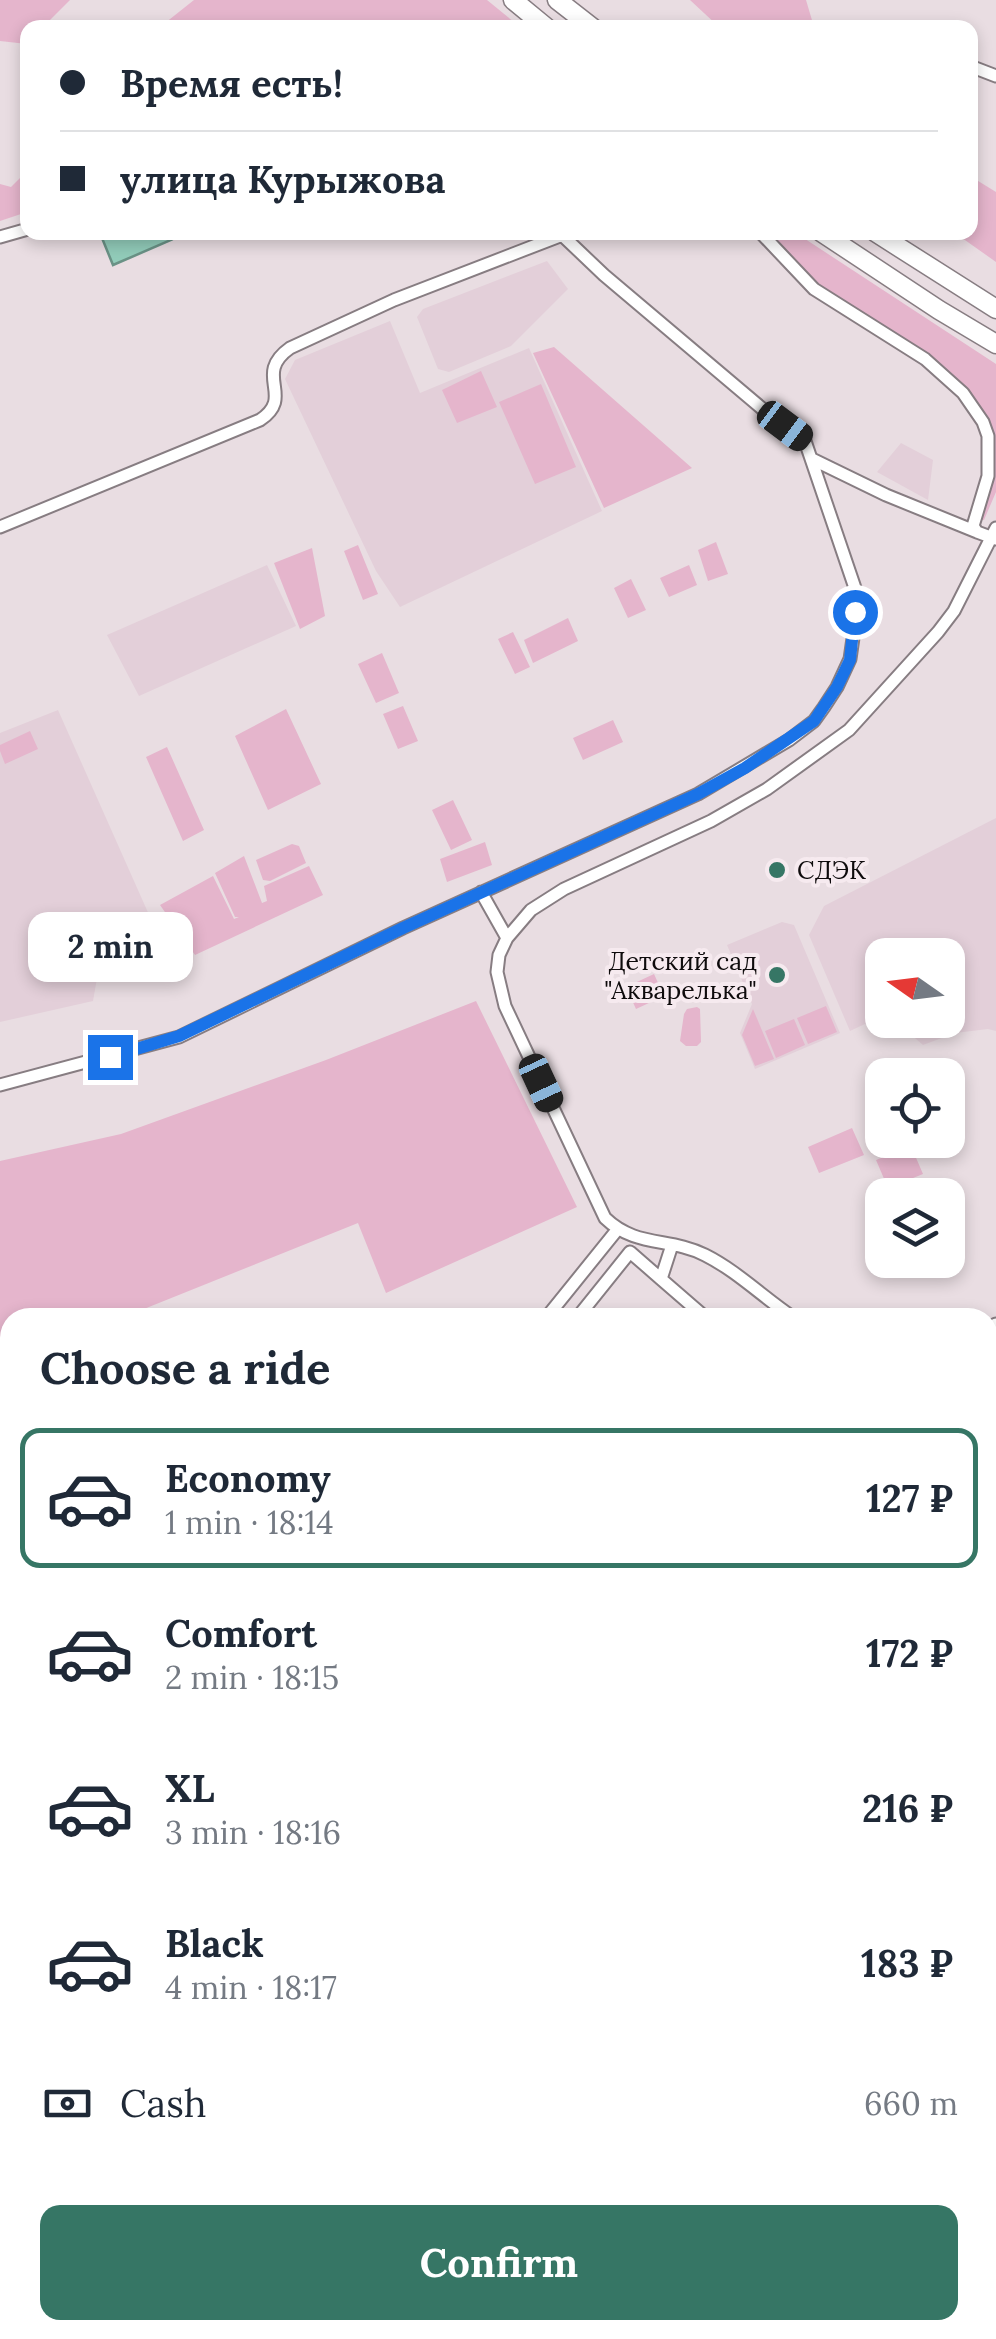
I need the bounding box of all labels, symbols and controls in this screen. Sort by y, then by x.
text: Время есть! [120,59,343,107]
text: улица Курыжова [120,155,445,203]
car [752,396,818,456]
route start [833,590,878,635]
place label: СДЭК [797,854,866,886]
marker: СДЭК [766,859,788,881]
callout: 2 min [28,912,192,982]
text: 2 min [68,926,153,967]
north arrow [865,938,965,1038]
map controls [865,938,965,1278]
place label: Детский сад "Акварелька" [604,945,757,1006]
marker: Детский сад "Акварелька" [766,964,788,986]
route end [88,1035,133,1080]
car [515,1049,567,1117]
button: locate [865,1058,965,1158]
button: layers [865,1178,965,1278]
text: Choose a ride [40,1339,330,1396]
icon: car [45,1453,135,1543]
text: Economy [165,1454,331,1502]
text: 127 ₽ [866,1474,953,1522]
text: 1 min · 18:14 [165,1502,334,1543]
icon: car [45,1608,135,1698]
text: Comfort [165,1609,317,1657]
text: 172 ₽ [866,1629,953,1677]
text: 2 min · 18:15 [165,1657,339,1698]
icon: car [45,1763,135,1853]
text: XL [165,1764,215,1812]
text: 216 ₽ [862,1784,953,1832]
text: 3 min · 18:16 [165,1812,341,1853]
icon: car [45,1918,135,2008]
text: Black [165,1919,264,1967]
text: 183 ₽ [861,1939,953,1987]
text: 4 min · 18:17 [165,1967,337,2008]
icon: cash [40,2076,95,2131]
text: Cash [120,2079,207,2127]
text: 660 m [864,2083,958,2124]
button: Confirm [40,2205,958,2320]

